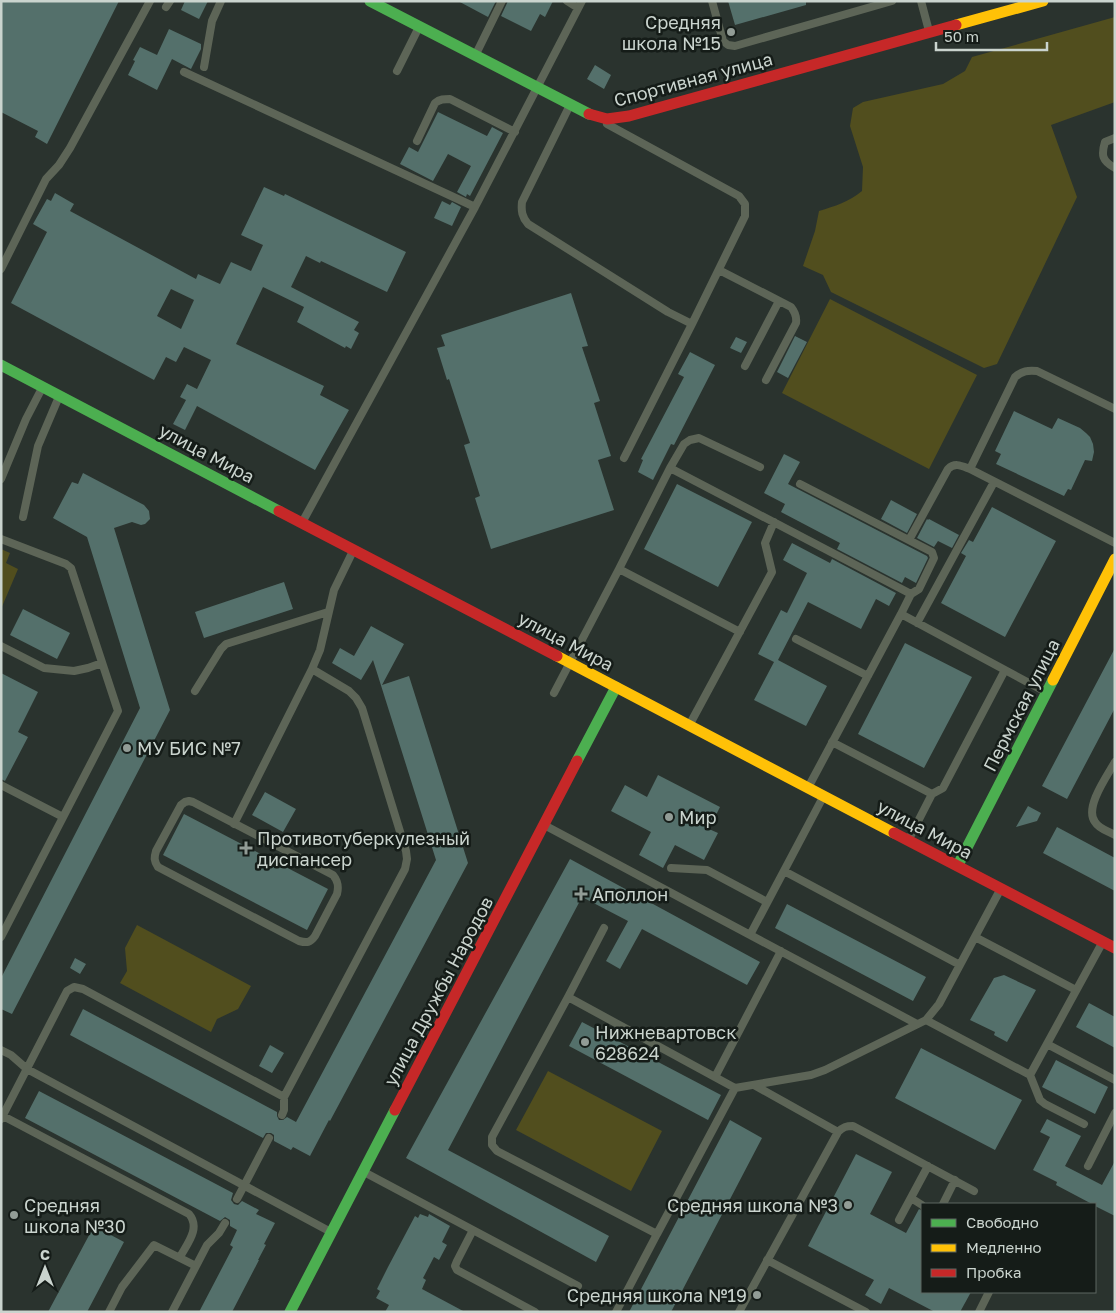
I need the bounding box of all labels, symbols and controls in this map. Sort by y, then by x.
place label: Средняя школа №15 [622,11,721,54]
scale bar [936,20,1047,52]
marker: Средняя школа №15 [725,26,737,38]
text: 50 m [944,27,979,45]
street label: Спортивная улица [611,47,775,111]
street label: улица Мира [156,419,258,487]
street label: улица Мира [515,607,617,675]
street label: Пермская улица [978,635,1064,775]
place label: МУ БИС №7 [137,737,241,759]
marker: МУ БИС №7 [121,742,133,754]
street label: улица Мира [874,795,976,863]
place label: Мир [679,806,717,828]
marker: Мир [663,811,675,823]
place label: Противотуберкулезный диспансер [257,827,470,870]
marker: Противотуберкулезный диспансер [239,841,253,855]
place label: Аполлон [592,883,668,905]
marker: Аполлон [574,887,588,901]
street label: улица Дружбы Народов [379,893,497,1089]
place label: Нижневартовск 628624 [595,1021,736,1064]
marker: Нижневартовск 628624 [579,1036,591,1048]
place label: Средняя школа №30 [24,1194,126,1237]
place label: Средняя школа №3 [667,1194,838,1216]
marker: Средняя школа №3 [842,1199,854,1211]
legend [921,1203,1096,1293]
marker: Средняя школа №30 [8,1209,20,1221]
text: Свободно [966,1213,1039,1231]
text: Медленно [966,1238,1042,1256]
north arrow [20,1243,70,1293]
text: С [40,1246,50,1263]
text: Пробка [966,1263,1021,1281]
place label: Средняя школа №19 [567,1284,747,1306]
marker: Средняя школа №19 [751,1289,763,1301]

